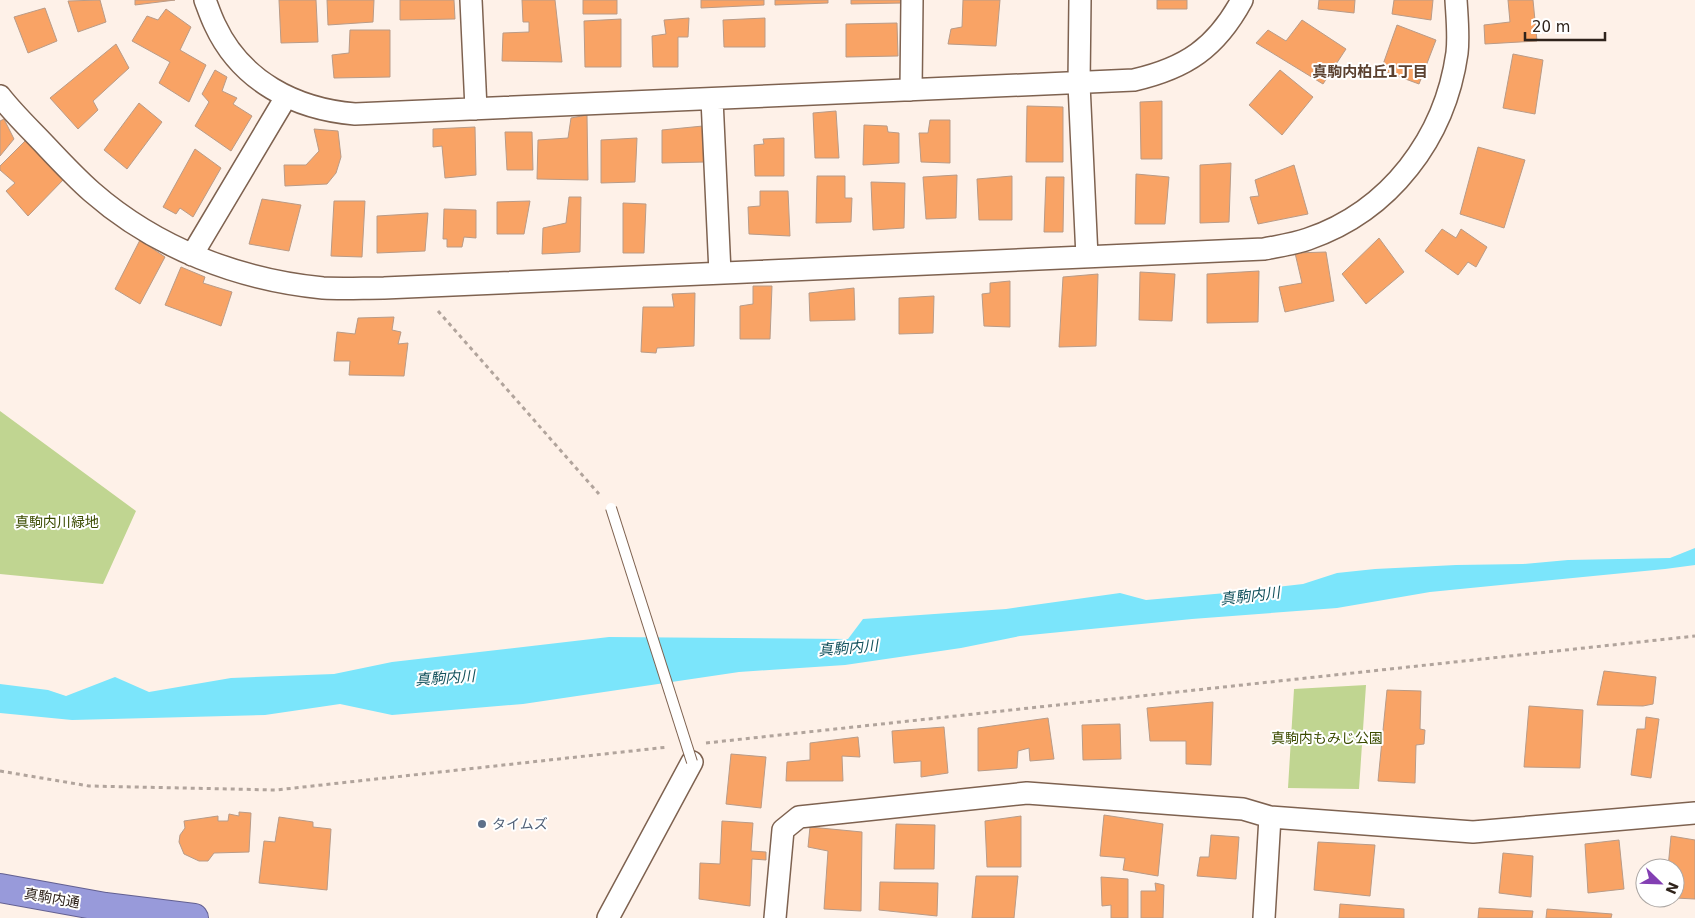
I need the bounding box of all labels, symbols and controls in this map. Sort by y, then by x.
scale bar [1525,10,1605,42]
text: 20 m [1532,18,1570,36]
district label: 真駒内柏丘1丁目 [1312,63,1428,81]
park label: 真駒内川緑地 [15,514,99,530]
water label: 真駒内川 [1219,583,1283,609]
water label: 真駒内川 [817,636,881,660]
water label: 真駒内川 [414,667,478,689]
park label: 真駒内もみじ公園 [1271,730,1383,746]
place label: タイムズ [492,816,548,832]
marker: タイムズ [476,818,488,830]
north arrow [1635,858,1685,908]
text: N [1662,880,1682,897]
street label: 真駒内通 [23,885,81,911]

